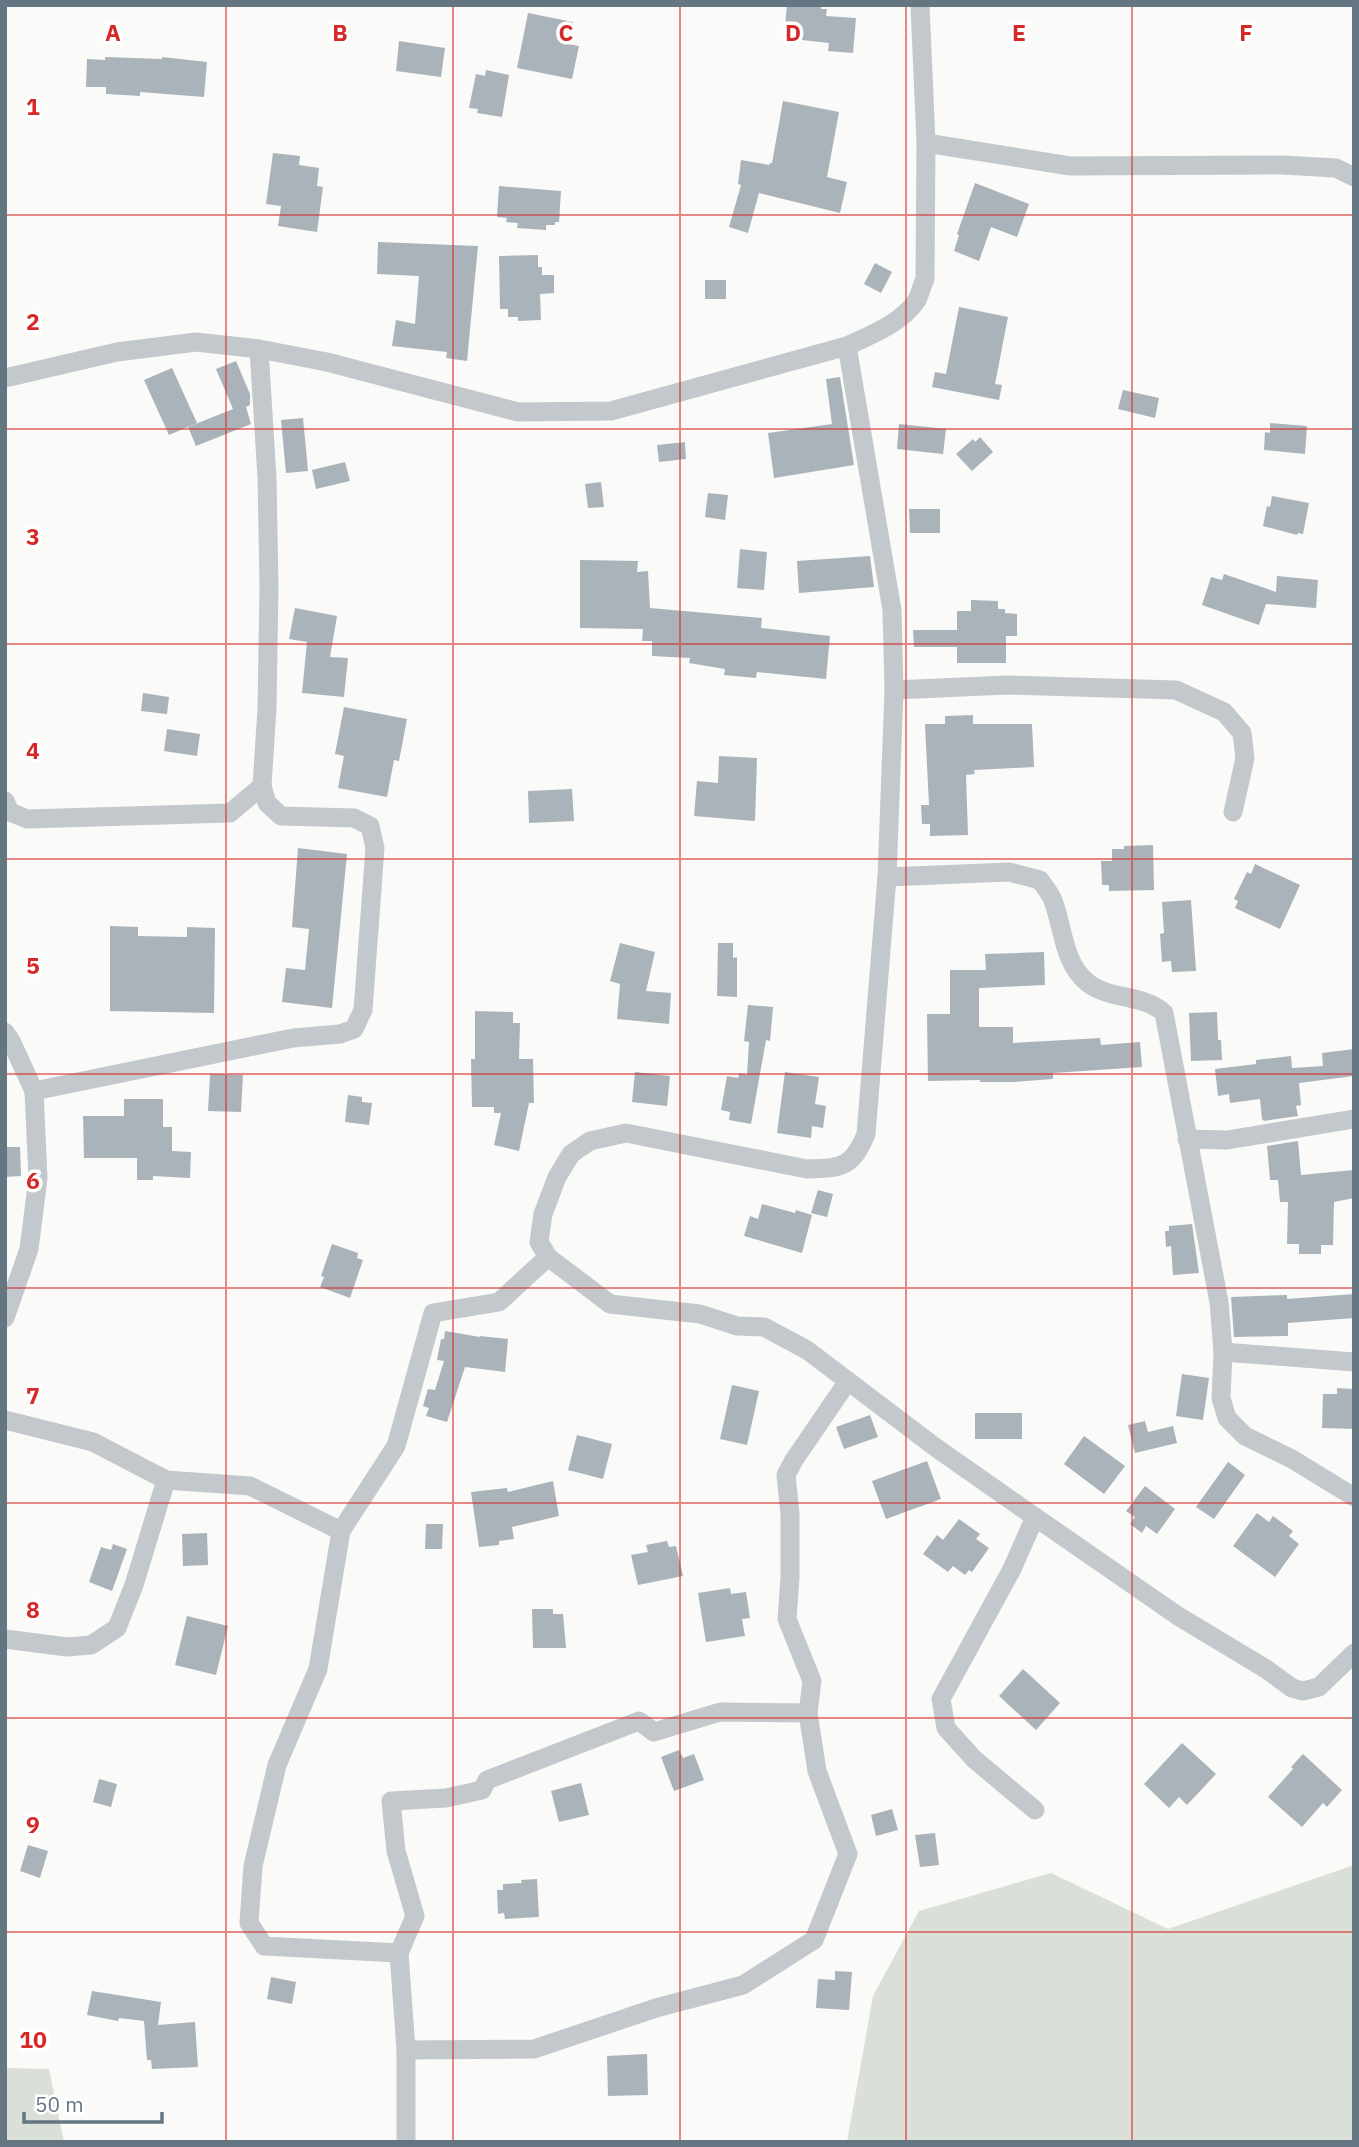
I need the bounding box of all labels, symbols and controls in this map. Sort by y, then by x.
text: A [105,17,121,47]
text: B [332,17,348,47]
text: C [559,17,574,47]
text: D [785,17,801,47]
text: E [1012,17,1026,47]
text: F [1239,17,1253,47]
text: 1 [26,91,40,121]
text: 2 [26,306,40,336]
text: 3 [26,521,40,551]
text: 4 [26,735,40,765]
text: 5 [26,950,40,980]
text: 6 [26,1165,40,1195]
text: 7 [26,1380,40,1410]
text: 8 [26,1594,40,1624]
text: 9 [26,1809,40,1839]
text: 10 [19,2024,47,2054]
scale bar [24,2080,163,2124]
text: 50 m [35,2090,84,2118]

